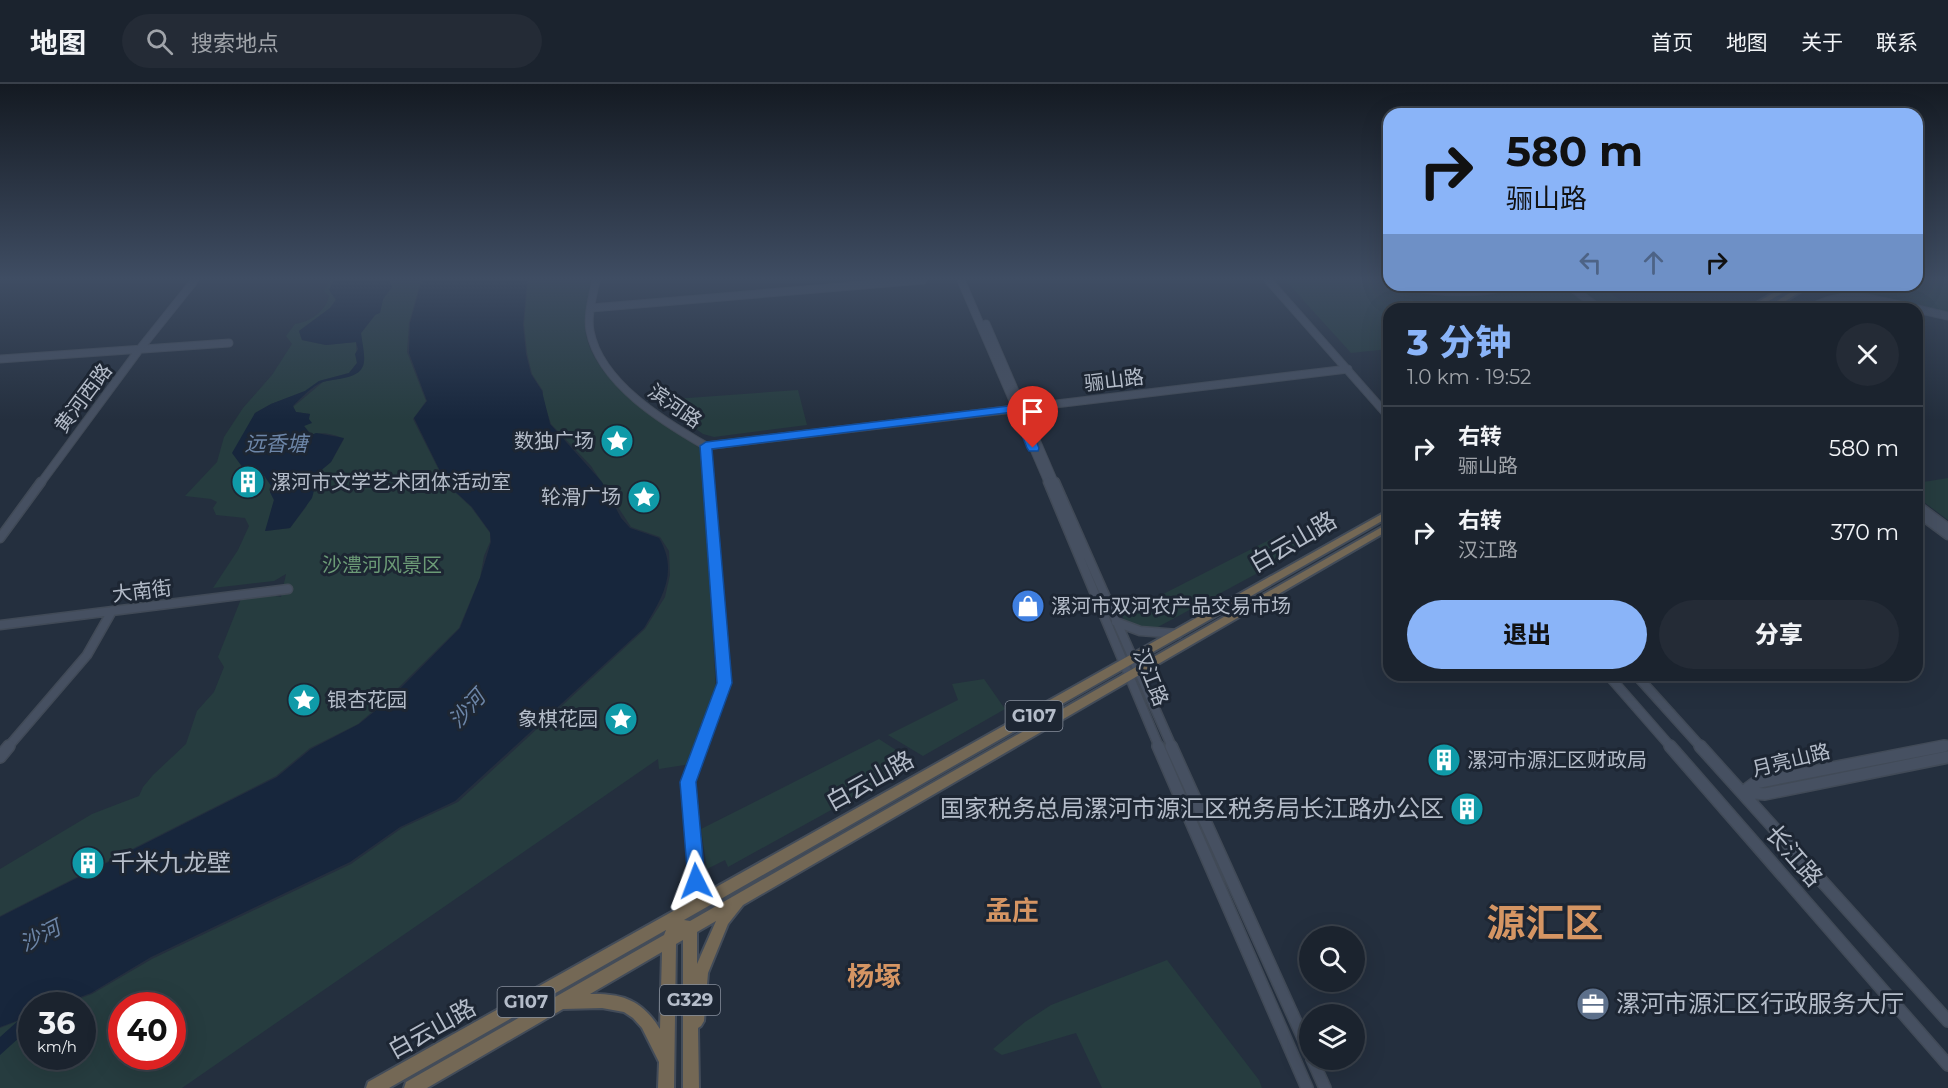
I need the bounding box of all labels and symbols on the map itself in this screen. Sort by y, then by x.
street label: 黄河西路 [49,359,117,437]
street label: 骊山路 [1083,364,1145,396]
street label: 滨河路 [644,379,706,433]
pin [1007,386,1058,448]
place icon: 数独广场 [599,423,635,459]
place label: 数独广场 [514,429,594,453]
water label: 远香塘 [245,431,310,456]
building icon: 漯河市文学艺术团体活动室 [230,464,266,500]
place label: 漯河市文学艺术团体活动室 [271,470,511,494]
place icon: 轮滑广场 [626,479,662,515]
place label: 轮滑广场 [541,485,621,509]
street label: 白云山路 [1244,505,1342,578]
park label: 沙澧河风景区 [322,553,442,577]
street label: 大南街 [111,575,173,607]
shop icon: 漯河市双河农产品交易市场 [1010,588,1046,624]
place label: 漯河市双河农产品交易市场 [1051,594,1291,618]
street label: 汉江路 [1129,645,1173,709]
place icon: 银杏花园 [286,682,322,718]
water label: 沙河 [443,682,493,733]
place label: 银杏花园 [327,688,407,712]
place icon: 象棋花园 [603,701,639,737]
road number: G107 [1006,701,1062,731]
place label: 象棋花园 [518,707,598,731]
street label: 月亮山路 [1749,739,1833,781]
building icon: 漯河市源汇区财政局 [1426,742,1462,778]
street label: 白云山路 [821,745,919,817]
place label: 漯河市源汇区财政局 [1467,748,1647,772]
building icon: 国家税务总局漯河市源汇区税务局长江路办公区 [1449,791,1485,827]
place label: 国家税务总局漯河市源汇区税务局长江路办公区 [940,794,1444,823]
street label: 长江路 [1760,819,1829,892]
building icon: 千米九龙壁 [70,845,106,881]
place label: 千米九龙壁 [111,848,231,877]
position arrow [664,849,728,913]
district label: 孟庄 [985,894,1039,927]
district label: 源汇区 [1486,899,1604,947]
water label: 沙河 [15,913,68,956]
district label: 杨塚 [847,960,901,993]
road number: G329 [660,985,720,1015]
office icon: 漯河市源汇区行政服务大厅 [1575,986,1611,1022]
road number: G107 [498,987,554,1017]
place label: 漯河市源汇区行政服务大厅 [1616,989,1904,1018]
speed limit sign: 40 [108,992,186,1070]
street label: 白云山路 [383,993,481,1065]

